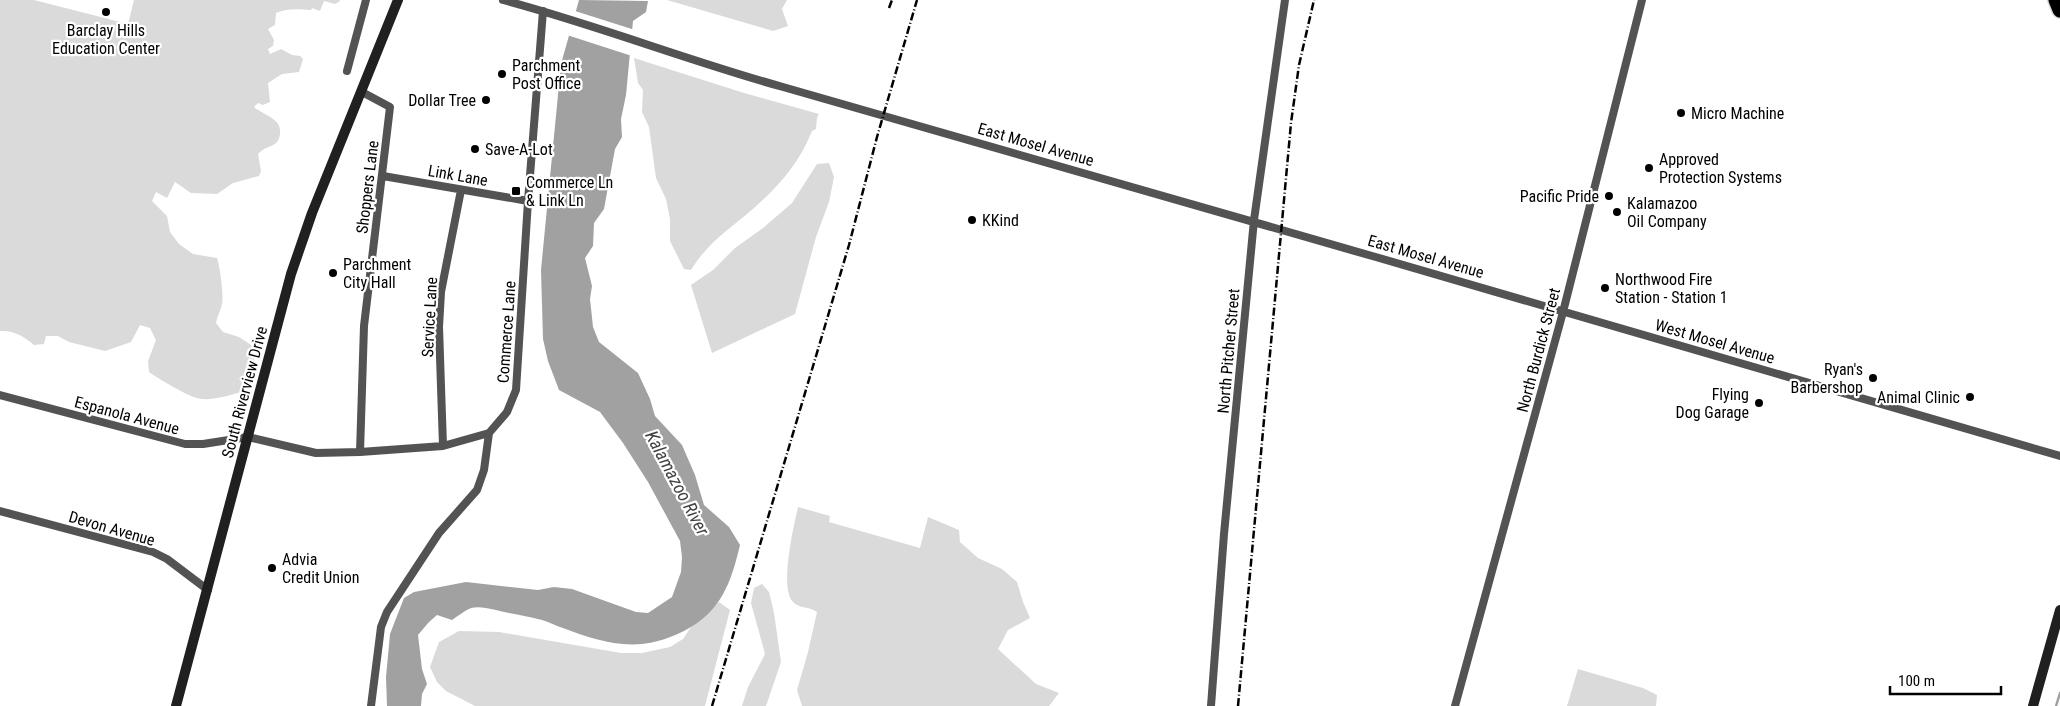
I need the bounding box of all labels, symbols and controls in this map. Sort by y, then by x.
marker: Barclay Hills Education Center [100,6,112,18]
place label: Barclay Hills Education Center [52,21,160,58]
place label: Parchment Post Office [512,56,581,93]
marker: Parchment Post Office [496,68,508,80]
place label: Dollar Tree [408,91,476,110]
marker: Dollar Tree [480,94,492,106]
place label: Micro Machine [1691,104,1784,123]
marker: Micro Machine [1675,107,1687,119]
street label: East Mosel Avenue [976,119,1096,170]
street label: Shoppers Lane [352,139,383,235]
place label: Save-A-Lot [485,140,553,159]
marker: Save-A-Lot [469,143,481,155]
place label: Approved Protection Systems [1659,150,1782,187]
street label: Link Lane [427,161,489,190]
marker: Approved Protection Systems [1643,162,1655,174]
place label: Commerce Ln & Link Ln [526,173,613,210]
marker: Commerce Ln & Link Ln [510,185,522,197]
place label: Pacific Pride [1520,187,1599,206]
marker: Pacific Pride [1603,190,1615,202]
place label: Kalamazoo Oil Company [1627,194,1707,231]
marker: Kalamazoo Oil Company [1611,206,1623,218]
place label: KKind [982,211,1019,230]
marker: KKind [966,214,978,226]
street label: East Mosel Avenue [1366,231,1486,282]
place label: Parchment City Hall [343,255,412,292]
marker: Parchment City Hall [327,267,339,279]
place label: Northwood Fire Station - Station 1 [1615,270,1728,307]
street label: Service Lane [418,276,441,358]
street label: Commerce Lane [493,280,520,384]
marker: Northwood Fire Station - Station 1 [1599,282,1611,294]
street label: North Burdick Street [1513,286,1564,414]
street label: North Pitcher Street [1214,288,1243,414]
street label: West Mosel Avenue [1653,315,1777,368]
street label: South Riverview Drive [218,324,271,460]
place label: Ryan's Barbershop [1791,360,1863,397]
marker: Ryan's Barbershop [1867,372,1879,384]
place label: Flying Dog Garage [1676,385,1749,422]
place label: Animal Clinic [1877,388,1960,407]
marker: Animal Clinic [1964,391,1976,403]
street label: Espanola Avenue [72,392,181,439]
marker: Flying Dog Garage [1753,397,1765,409]
water label: Kalamazoo River [641,427,714,539]
street label: Devon Avenue [67,507,157,550]
place label: Advia Credit Union [282,550,360,587]
marker: Advia Credit Union [266,562,278,574]
scale bar [1890,664,2001,696]
text: 100 m [1898,672,1935,690]

